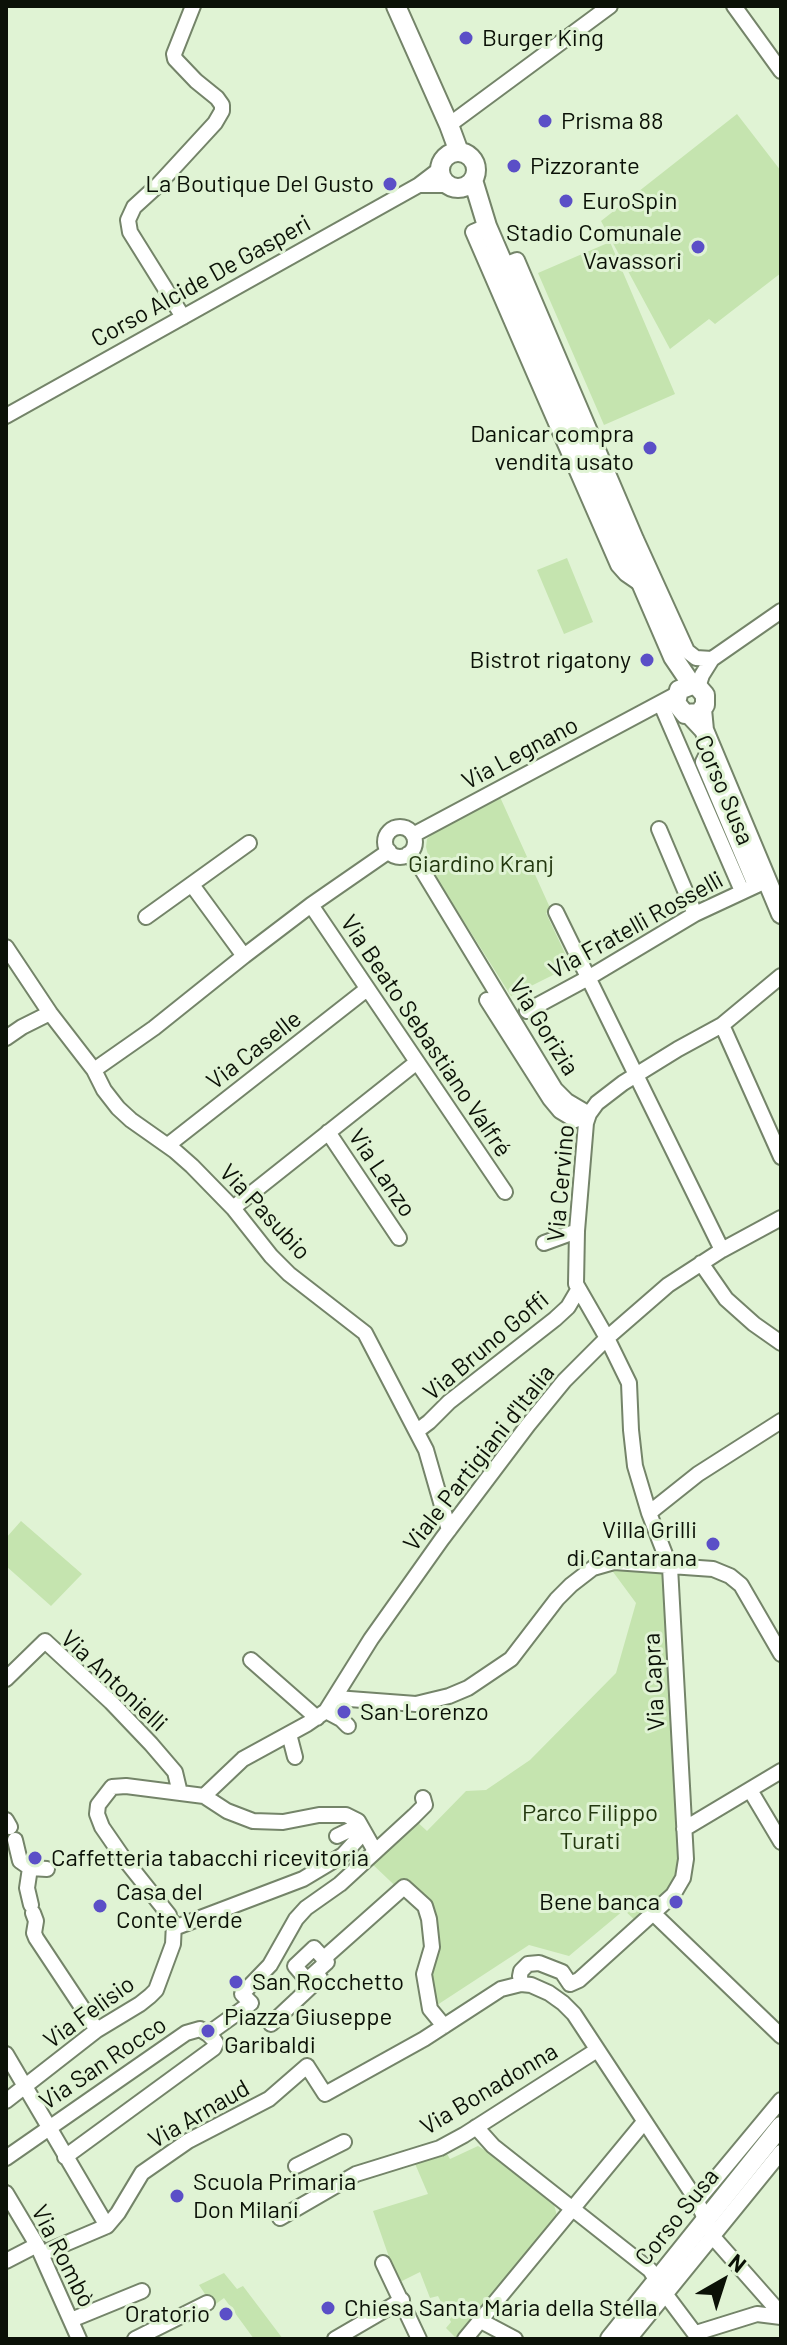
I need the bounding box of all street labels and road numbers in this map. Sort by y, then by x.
street label: Corso Alcide De Gasperi [86,209,316,353]
street label: Via Legnano [457,710,583,796]
street label: Corso Susa [688,731,760,849]
street label: Via Fratelli Rosselli [544,865,728,985]
street label: Via Beato Sebastiano Valfré [334,910,518,1162]
street label: Via Gorizia [503,973,585,1081]
street label: Via Caselle [201,1004,307,1096]
street label: Via Cervino [542,1123,580,1243]
street label: Via Lanzo [342,1124,422,1222]
street label: Via Pasubio [213,1158,317,1266]
street label: Via Bruno Goffi [417,1285,555,1407]
street label: Viale Partigiani d'Italia [397,1359,561,1557]
street label: Via Antonielli [55,1624,173,1738]
street label: Via Capra [637,1632,671,1732]
street label: Via Felisio [38,1969,140,2055]
street label: Via San Rocco [34,2010,172,2116]
street label: Via Bonadonna [415,2037,563,2141]
street label: Via Arnaud [143,2074,255,2154]
street label: Corso Susa [629,2163,725,2271]
street label: Via Rombò [25,2200,101,2312]

